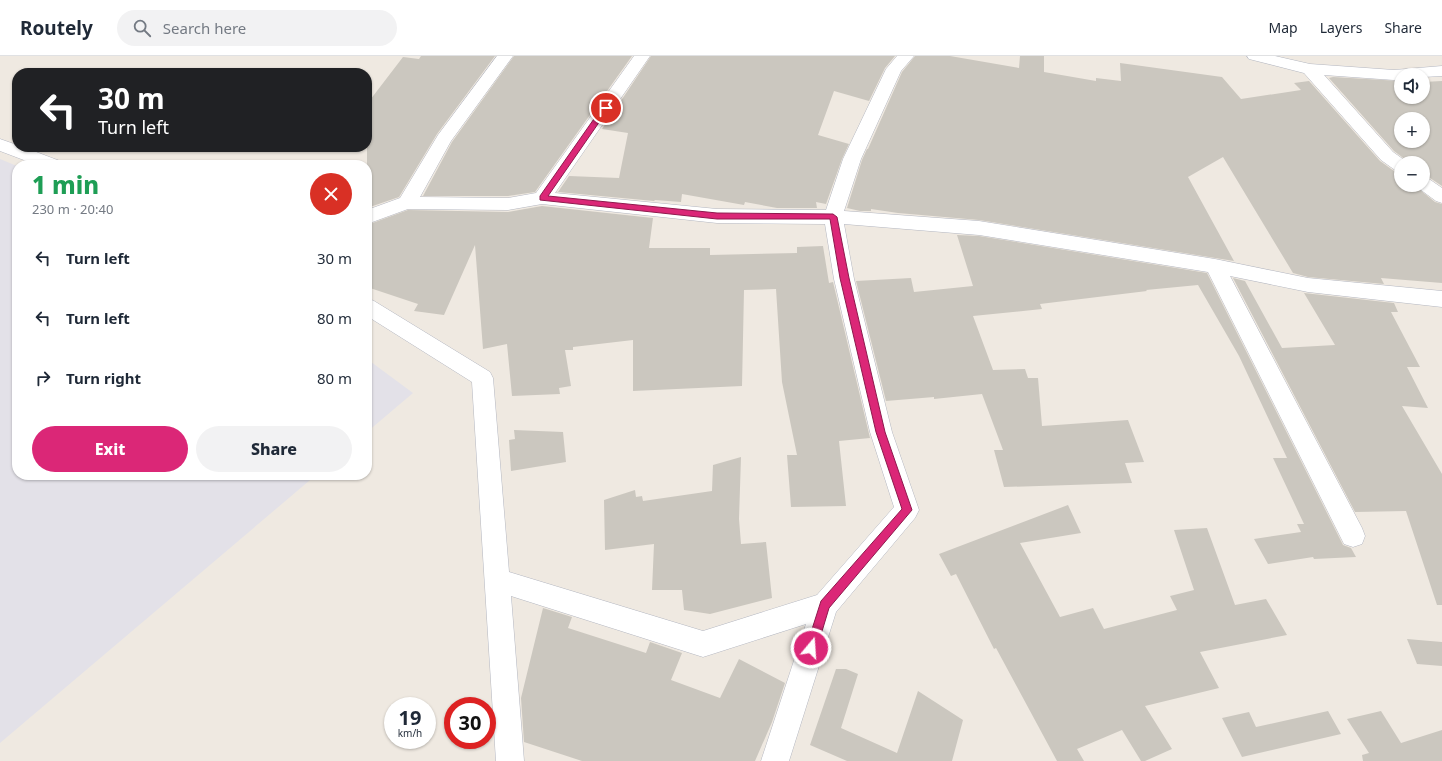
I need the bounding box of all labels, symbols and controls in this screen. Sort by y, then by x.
search box [117,10,397,46]
text: Routely [20,15,93,41]
icon: search [131,17,153,39]
text: Search here [163,18,246,38]
text: Map [1269,18,1298,37]
text: Layers [1320,18,1362,37]
text: Share [1384,18,1422,37]
map controls [1394,68,1430,192]
button: sound [1394,68,1430,104]
text: 30 m [98,79,165,117]
icon: left [32,84,84,136]
pin [589,91,623,125]
icon: arrive [595,97,617,119]
button: + [1394,112,1430,148]
text: Turn left [98,115,169,139]
button: − [1394,156,1430,192]
text: 1 min [32,168,99,201]
button: close [310,173,352,215]
text: 230 m · 20:40 [32,200,113,218]
icon: left [32,247,54,269]
text: Turn left [66,248,130,268]
text: 30 m [317,248,352,268]
icon: left [32,307,54,329]
text: Turn left [66,308,130,328]
text: 80 m [317,308,352,328]
icon: right [32,367,54,389]
text: Turn right [66,368,141,388]
text: 80 m [317,368,352,388]
button: Exit [32,426,188,472]
button: Share [196,426,352,472]
position arrow [790,627,832,669]
speed limit sign: 30 [444,697,496,749]
text: 19 [399,704,421,731]
text: km/h [398,726,422,740]

